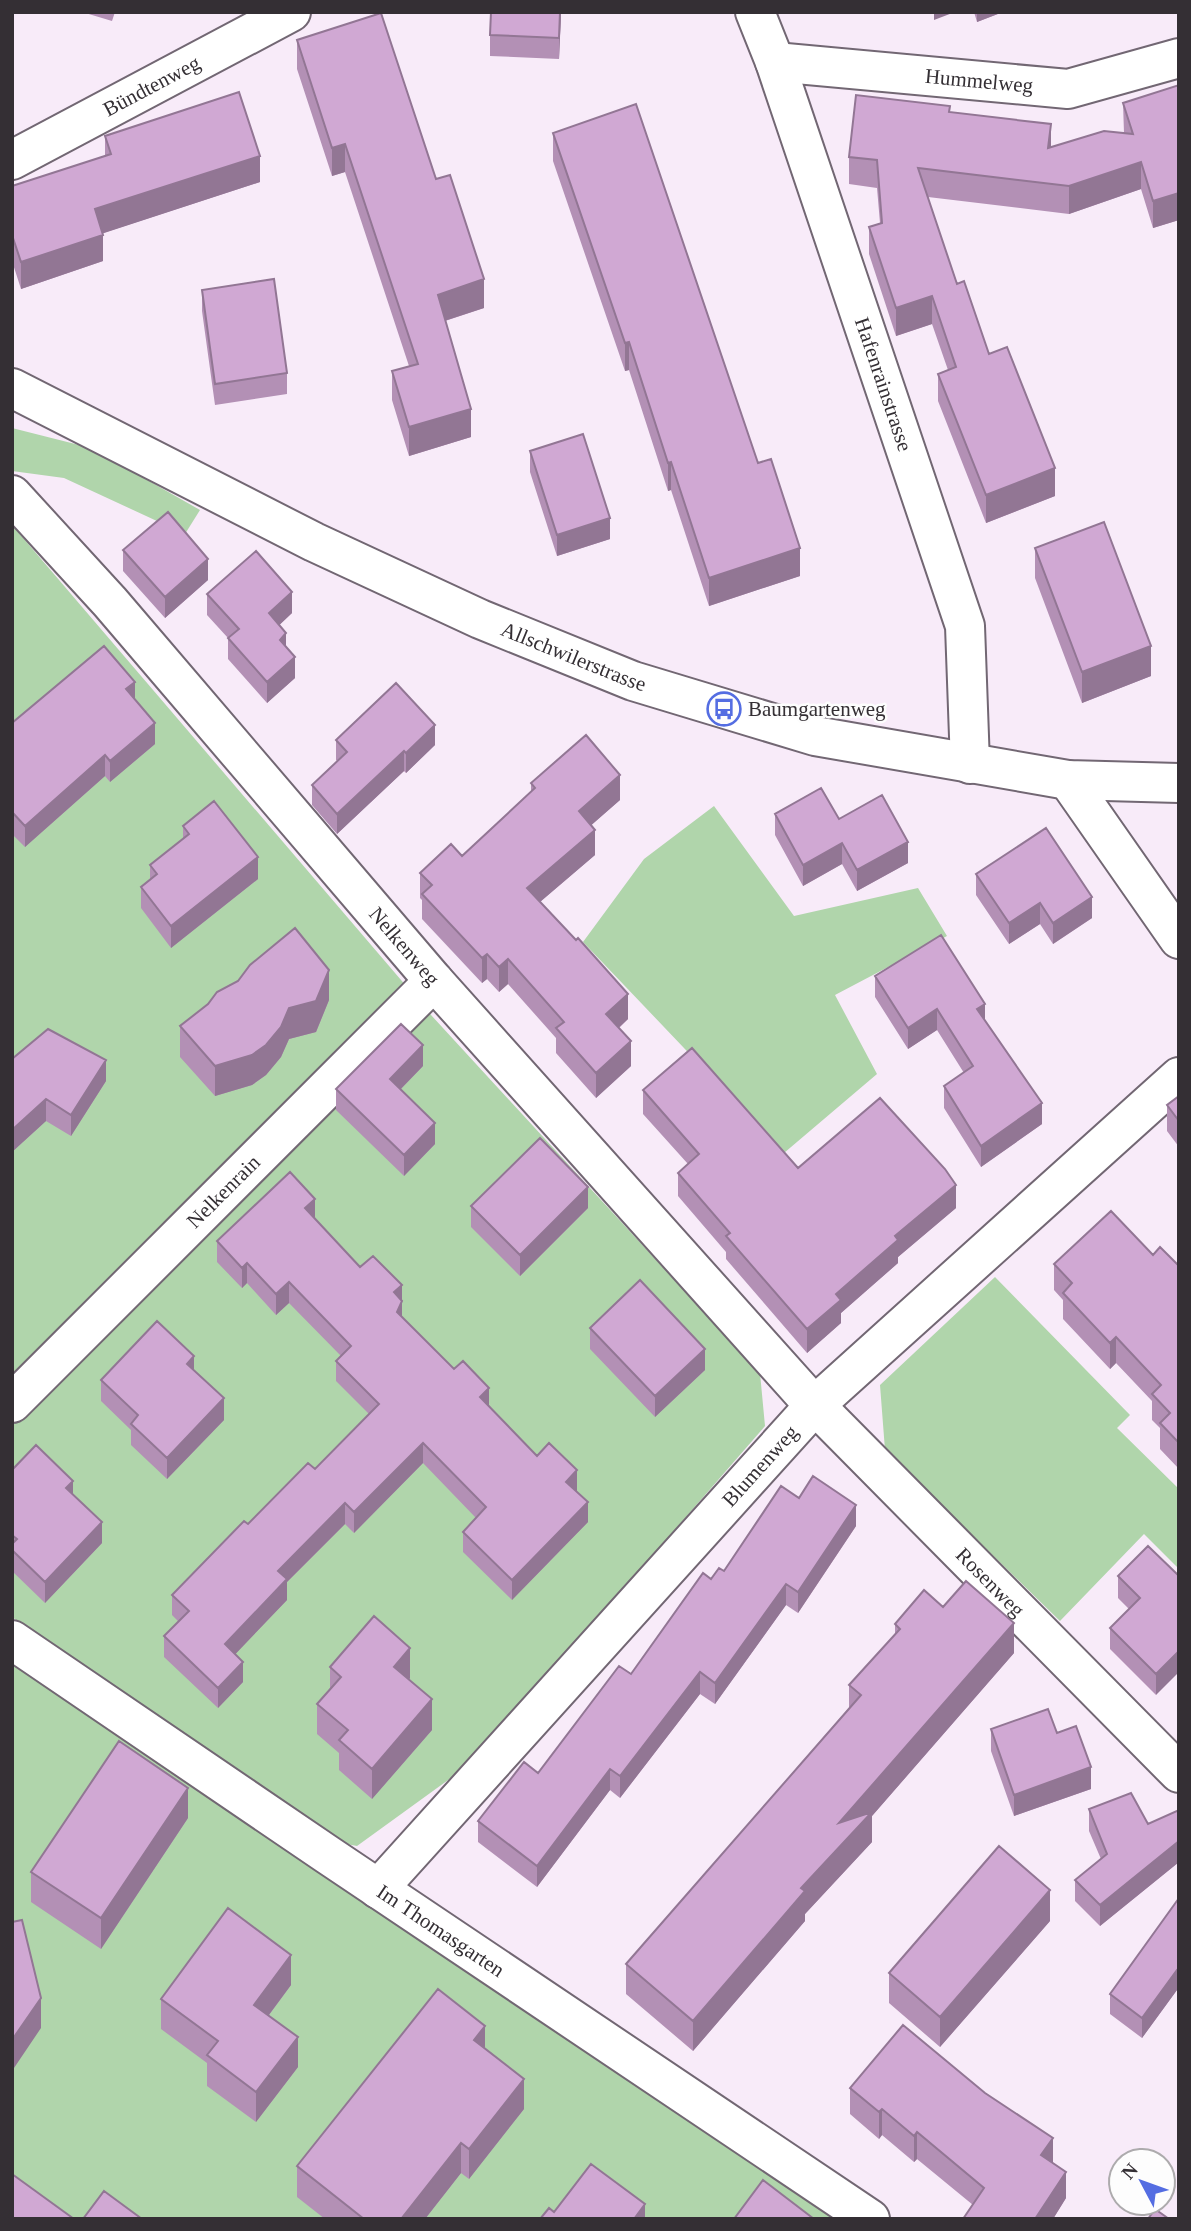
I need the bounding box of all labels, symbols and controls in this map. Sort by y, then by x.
street label: Bündtenweg [99,50,205,121]
street label: Hummelweg [924,64,1035,98]
street label: Hafenrainstrasse [850,314,917,455]
street label: Allschwilerstrasse [498,617,649,696]
bus stop icon: Baumgartenweg [705,690,743,728]
place label: Baumgartenweg [748,697,886,721]
street label: Nelkenweg [364,902,445,991]
street label: Nelkenrain [182,1150,265,1233]
street label: Blumenweg [717,1420,803,1512]
street label: Rosenweg [951,1543,1030,1622]
street label: Im Thomasgarten [372,1879,509,1982]
north arrow [1107,2147,1177,2217]
text: N [1117,2159,1142,2183]

